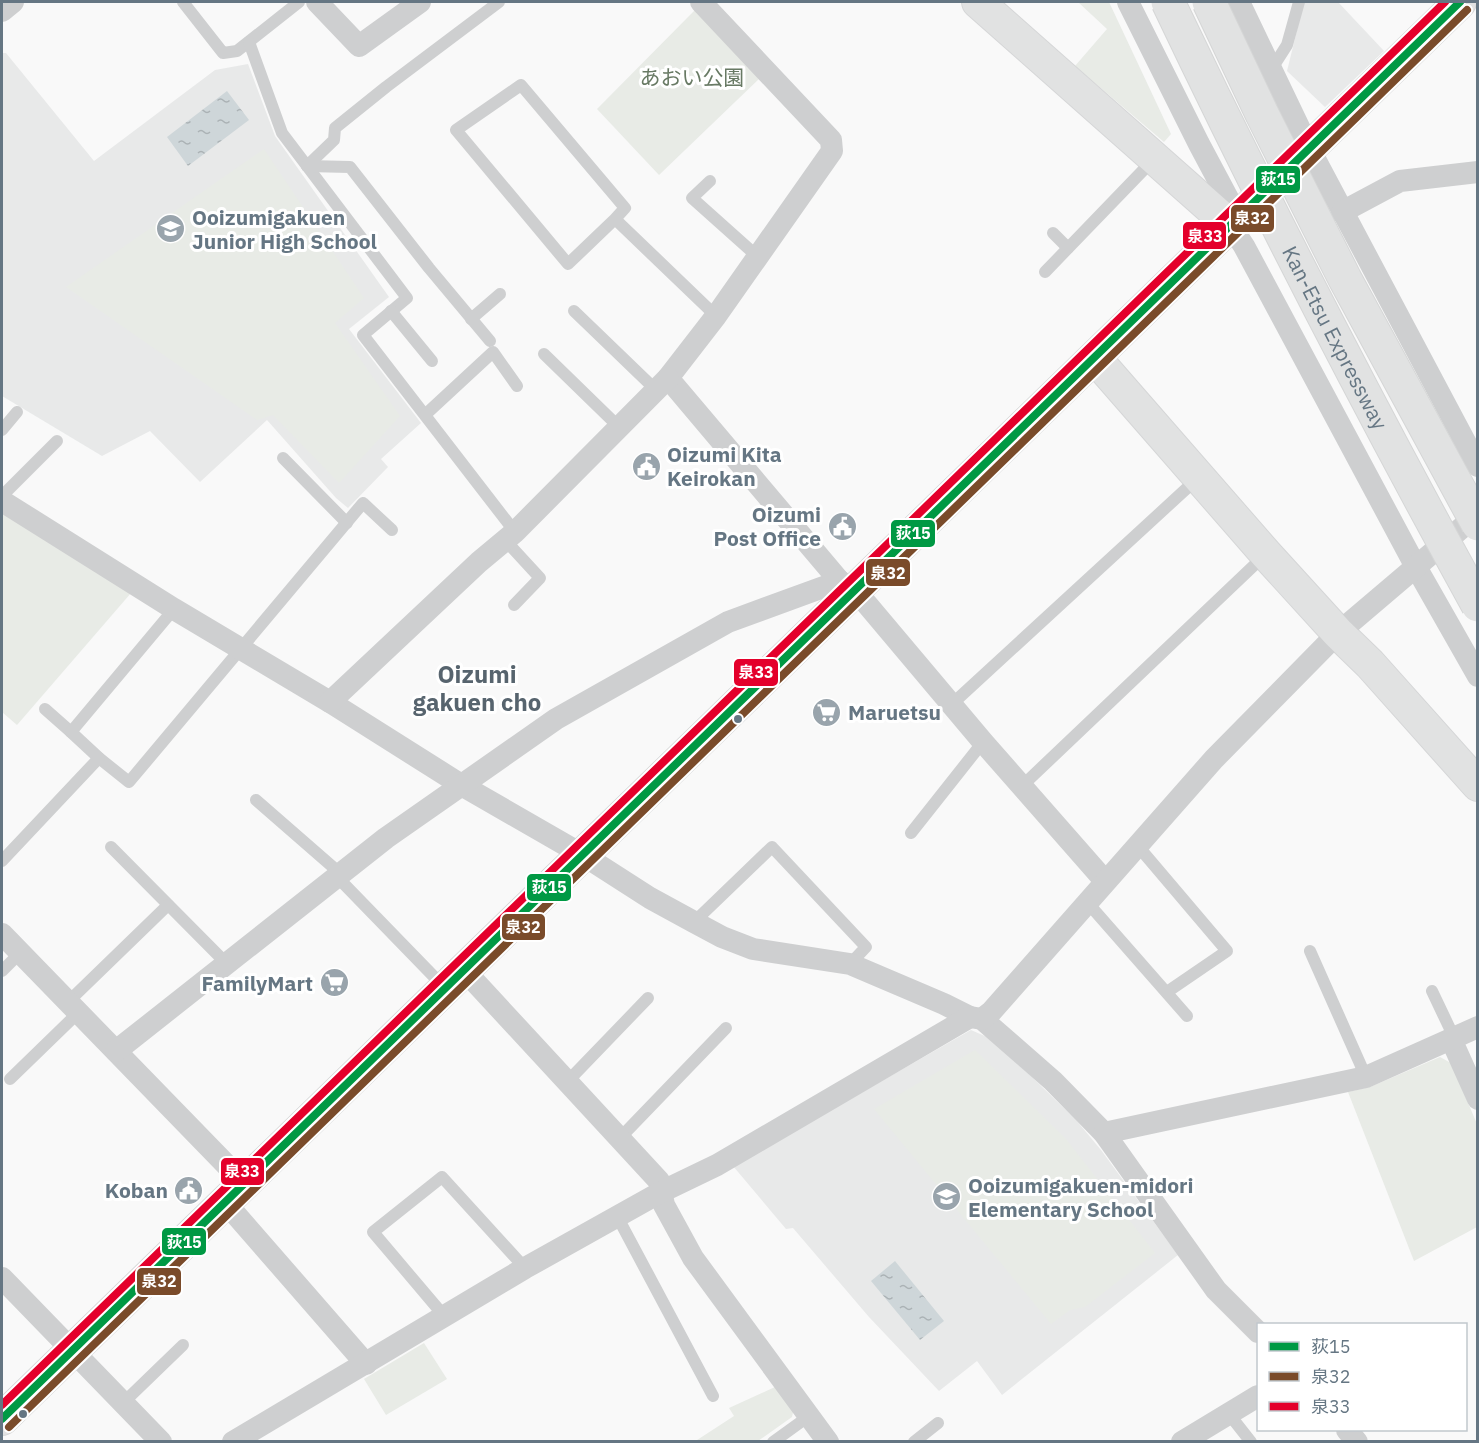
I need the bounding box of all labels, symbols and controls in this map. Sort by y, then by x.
park label: あおい公園 [640,63,745,91]
line badge: 荻15 [1255,165,1301,194]
text: 荻15 [1260,169,1296,189]
place label: Ooizumigakuen Junior High School [192,203,377,255]
line badge: 泉32 [1230,204,1275,233]
text: 泉32 [1234,208,1270,228]
school or university icon: Ooizumigakuen Junior High School [155,213,187,245]
line badge: 泉33 [1182,221,1227,250]
text: 泉33 [1187,226,1223,246]
street label: Kan-Etsu Expressway [1276,241,1395,435]
place label: Oizumi Kita Keirokan [667,440,782,492]
public building icon: Oizumi Kita Keirokan [630,450,662,482]
place label: Oizumi Post Office [714,500,821,552]
public building icon: Oizumi Post Office [826,510,858,542]
line badge: 荻15 [890,519,936,548]
text: 荻15 [895,523,931,543]
line badge: 泉32 [865,558,911,587]
text: 泉32 [870,563,906,583]
district label: Oizumi gakuen cho [413,658,541,718]
line badge: 泉33 [733,658,779,687]
text: 泉33 [738,662,774,682]
supermarket icon: Maruetsu [811,696,843,728]
place label: Maruetsu [848,698,941,726]
unlabelled marker [732,713,744,725]
line badge: 荻15 [526,873,572,902]
text: 荻15 [531,877,567,897]
line badge: 泉32 [501,913,546,941]
text: 泉32 [505,917,541,937]
supermarket icon: FamilyMart [318,967,350,999]
place label: FamilyMart [202,969,313,997]
line badge: 泉33 [220,1157,265,1186]
text: 泉33 [224,1161,260,1181]
place label: Ooizumigakuen-midori Elementary School [968,1171,1194,1223]
public building icon: Koban [173,1174,205,1206]
place label: Koban [105,1176,168,1204]
school or university icon: Ooizumigakuen-midori Elementary School [931,1181,963,1213]
line badge: 荻15 [161,1227,207,1256]
text: 荻15 [166,1232,202,1252]
line badge: 泉32 [136,1267,182,1296]
text: 泉32 [141,1271,177,1291]
legend [1257,1323,1467,1431]
text: 荻15 [1311,1335,1351,1358]
text: 泉32 [1311,1365,1351,1388]
text: 泉33 [1311,1395,1351,1418]
unlabelled marker [17,1408,29,1420]

